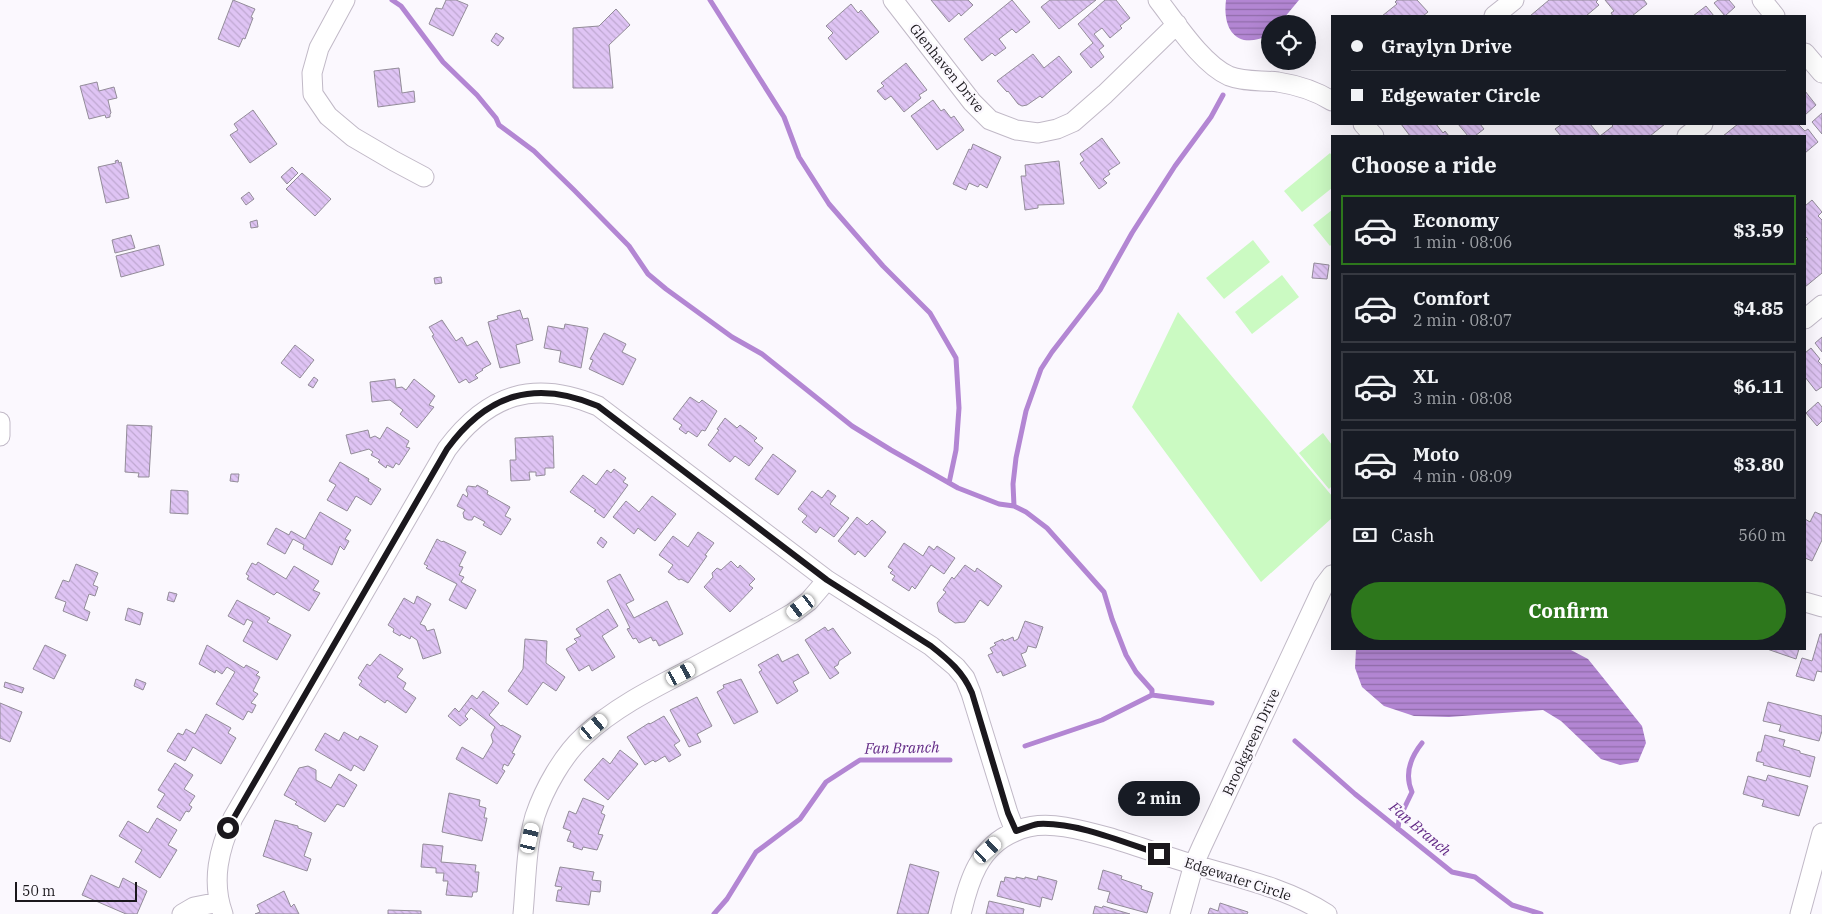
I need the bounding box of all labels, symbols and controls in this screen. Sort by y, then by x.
map controls [1261,15,1316,70]
button: locate [1261,15,1316,70]
street label: Glenhaven Drive [906,20,988,116]
text: Graylyn Drive [1381,34,1512,58]
text: Edgewater Circle [1381,83,1541,107]
text: Choose a ride [1351,150,1497,179]
icon: car [1353,208,1398,253]
text: Economy [1413,208,1499,232]
text: $3.59 [1733,218,1784,242]
text: 1 min · 08:06 [1413,232,1512,252]
icon: car [1353,286,1398,331]
text: Comfort [1413,286,1490,310]
text: $4.85 [1733,296,1784,320]
text: 2 min · 08:07 [1413,310,1512,330]
icon: car [1353,364,1398,409]
text: XL [1413,364,1439,388]
text: $6.11 [1733,374,1784,398]
text: 3 min · 08:08 [1413,388,1512,408]
icon: car [1353,442,1398,487]
text: Moto [1413,442,1459,466]
text: $3.80 [1733,452,1784,476]
text: 4 min · 08:09 [1413,466,1512,486]
icon: cash [1351,521,1379,549]
text: Cash [1391,523,1435,547]
text: 560 m [1738,525,1786,545]
button: Confirm [1351,582,1786,640]
car [784,592,817,622]
car [664,660,697,688]
street label: Brookgreen Drive [1218,686,1284,798]
car [577,712,610,742]
water label: Fan Branch [863,737,940,758]
callout: 2 min [1118,782,1200,816]
text: 2 min [1137,788,1181,808]
water label: Fan Branch [1385,797,1456,860]
route start [217,817,239,839]
car [519,822,540,854]
car [971,834,1004,866]
route end [1148,843,1170,865]
street label: Edgewater Circle [1182,853,1294,905]
scale bar [15,879,138,902]
text: 50 m [22,882,55,900]

